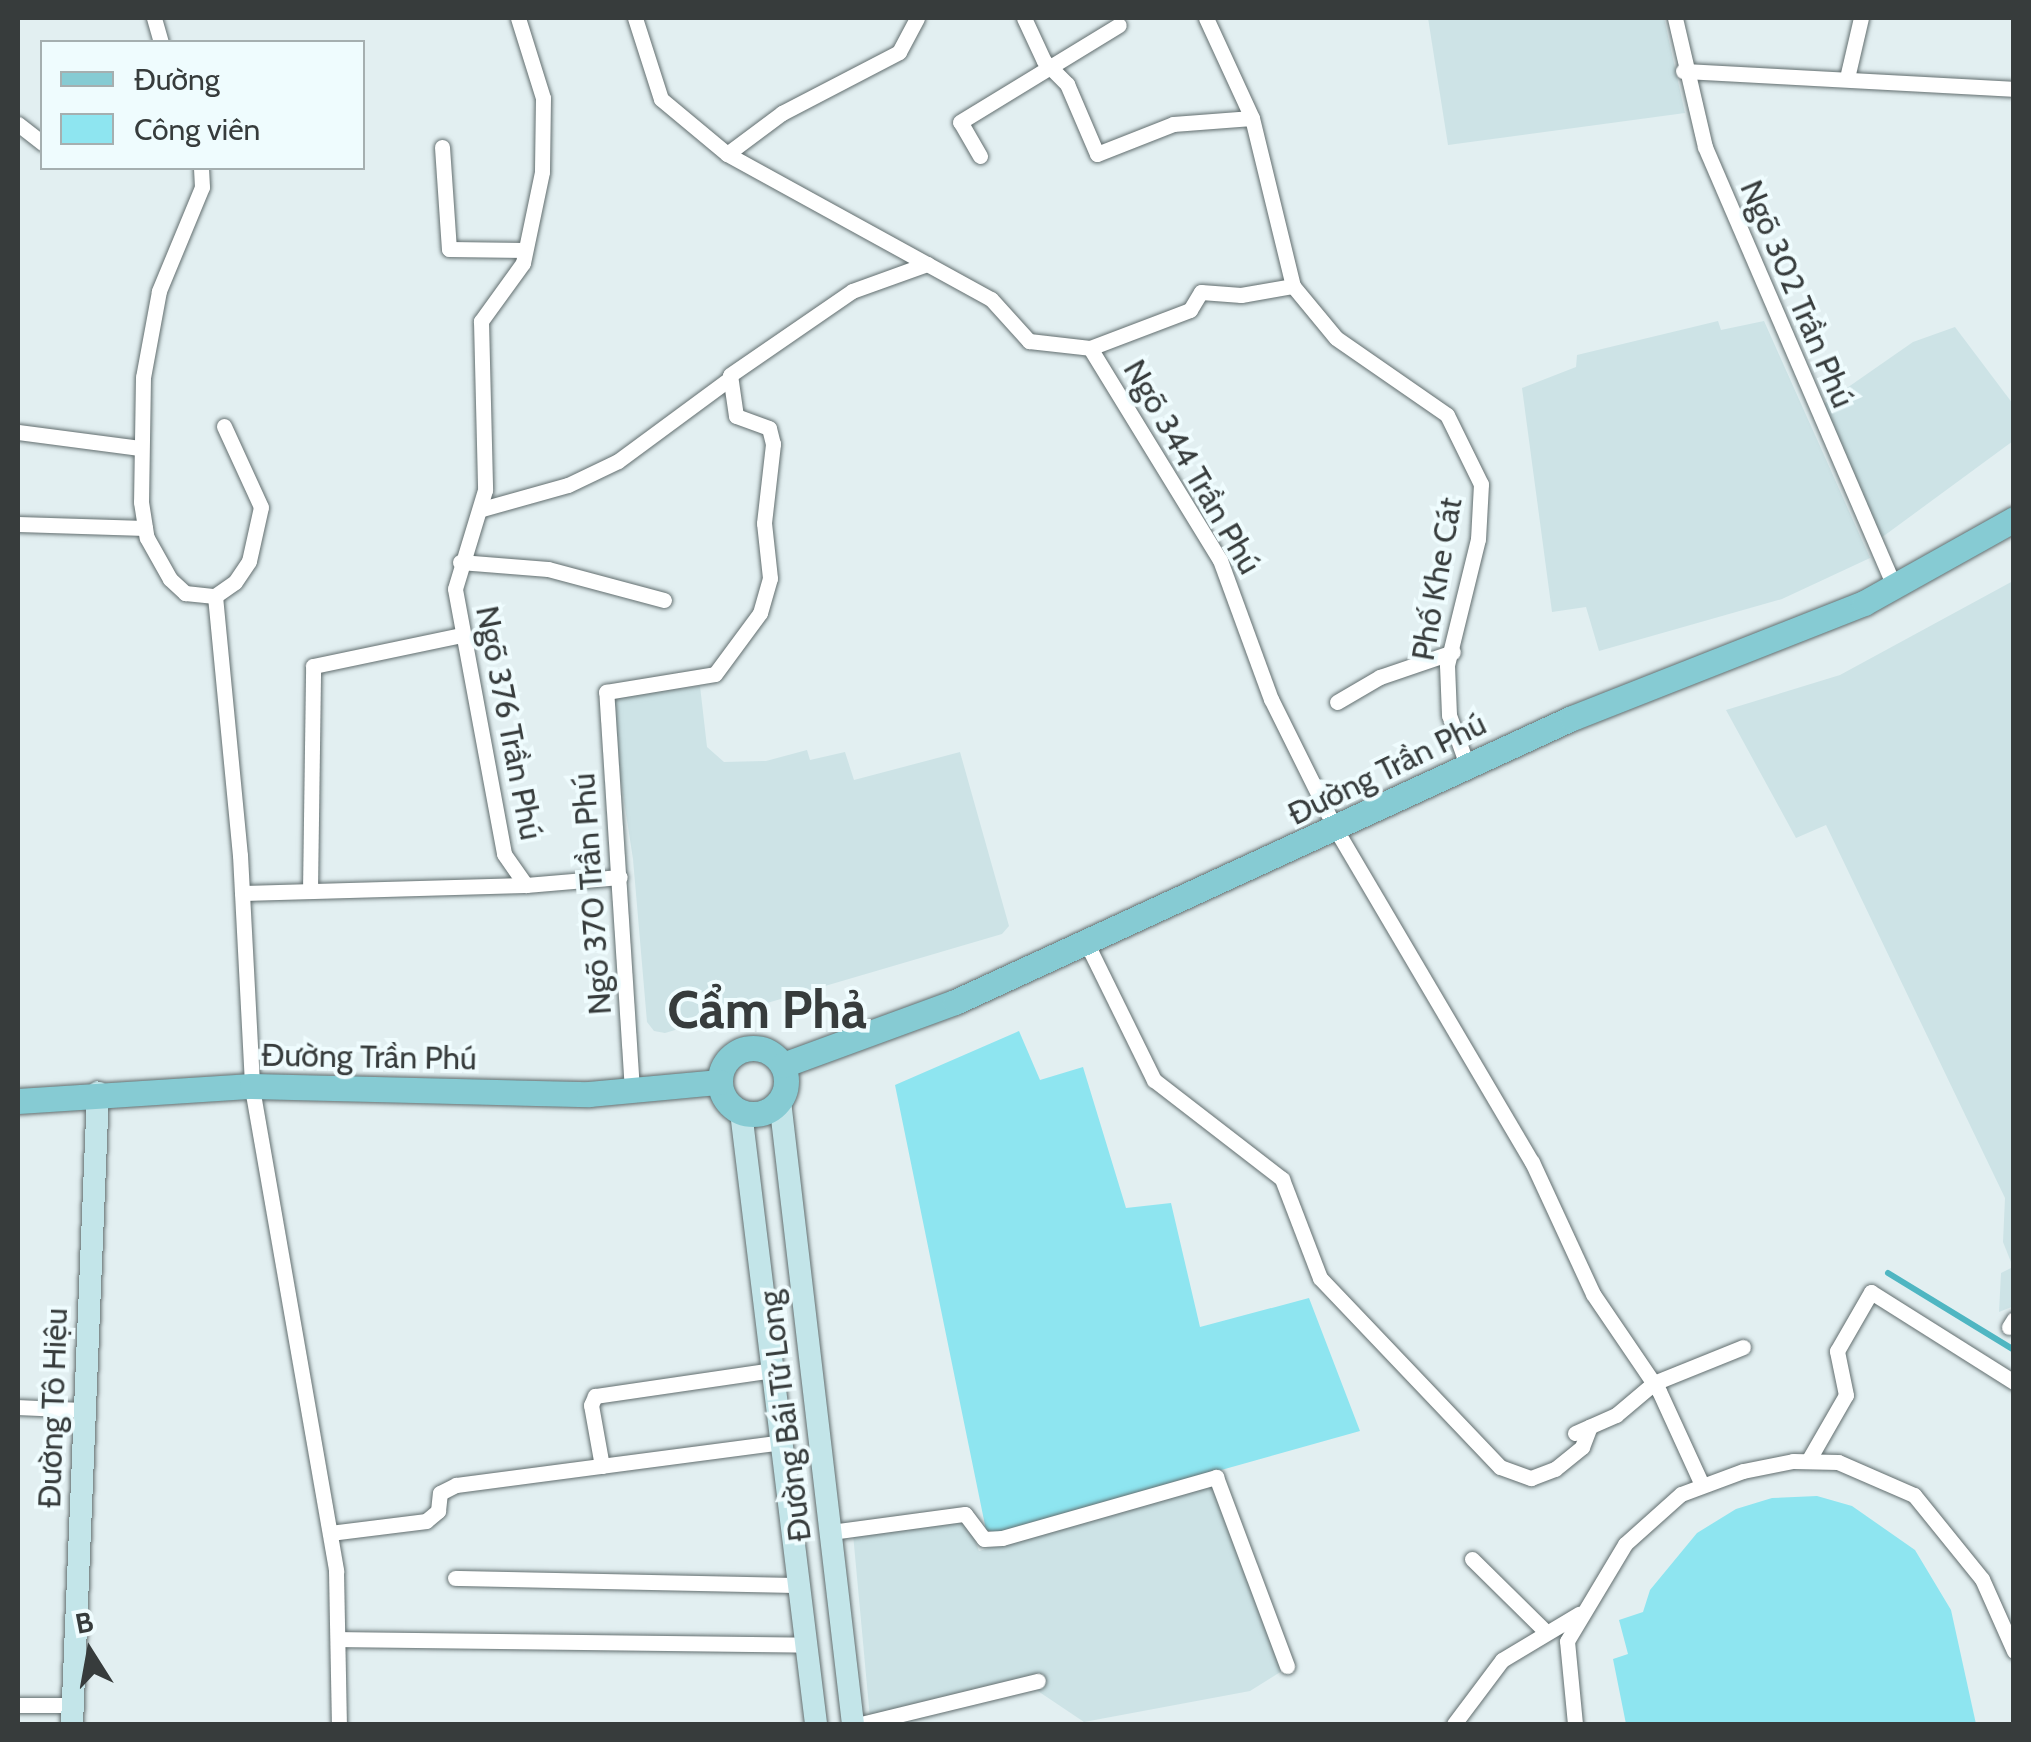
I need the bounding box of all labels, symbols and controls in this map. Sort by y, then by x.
legend [40,40,365,170]
text: Đường [134,61,220,98]
text: Công viên [134,111,260,148]
street label: Ngõ 302 Trần Phú [1732,175,1862,413]
street label: Ngõ 344 Trần Phú [1115,353,1269,581]
street label: Phố Khe Cát [1404,494,1470,664]
street label: Ngõ 376 Trần Phú [467,603,551,843]
street label: Đường Trần Phú [1282,704,1492,834]
street label: Ngõ 370 Trần Phú [564,772,620,1016]
district label: Cẩm Phả [667,979,867,1041]
street label: Đường Trần Phú [261,1036,477,1078]
street label: Đường Bái Tử Long [751,1288,819,1544]
street label: Đường Tô Hiệu [30,1307,76,1509]
north arrow [40,1602,140,1702]
text: B [72,1604,96,1641]

